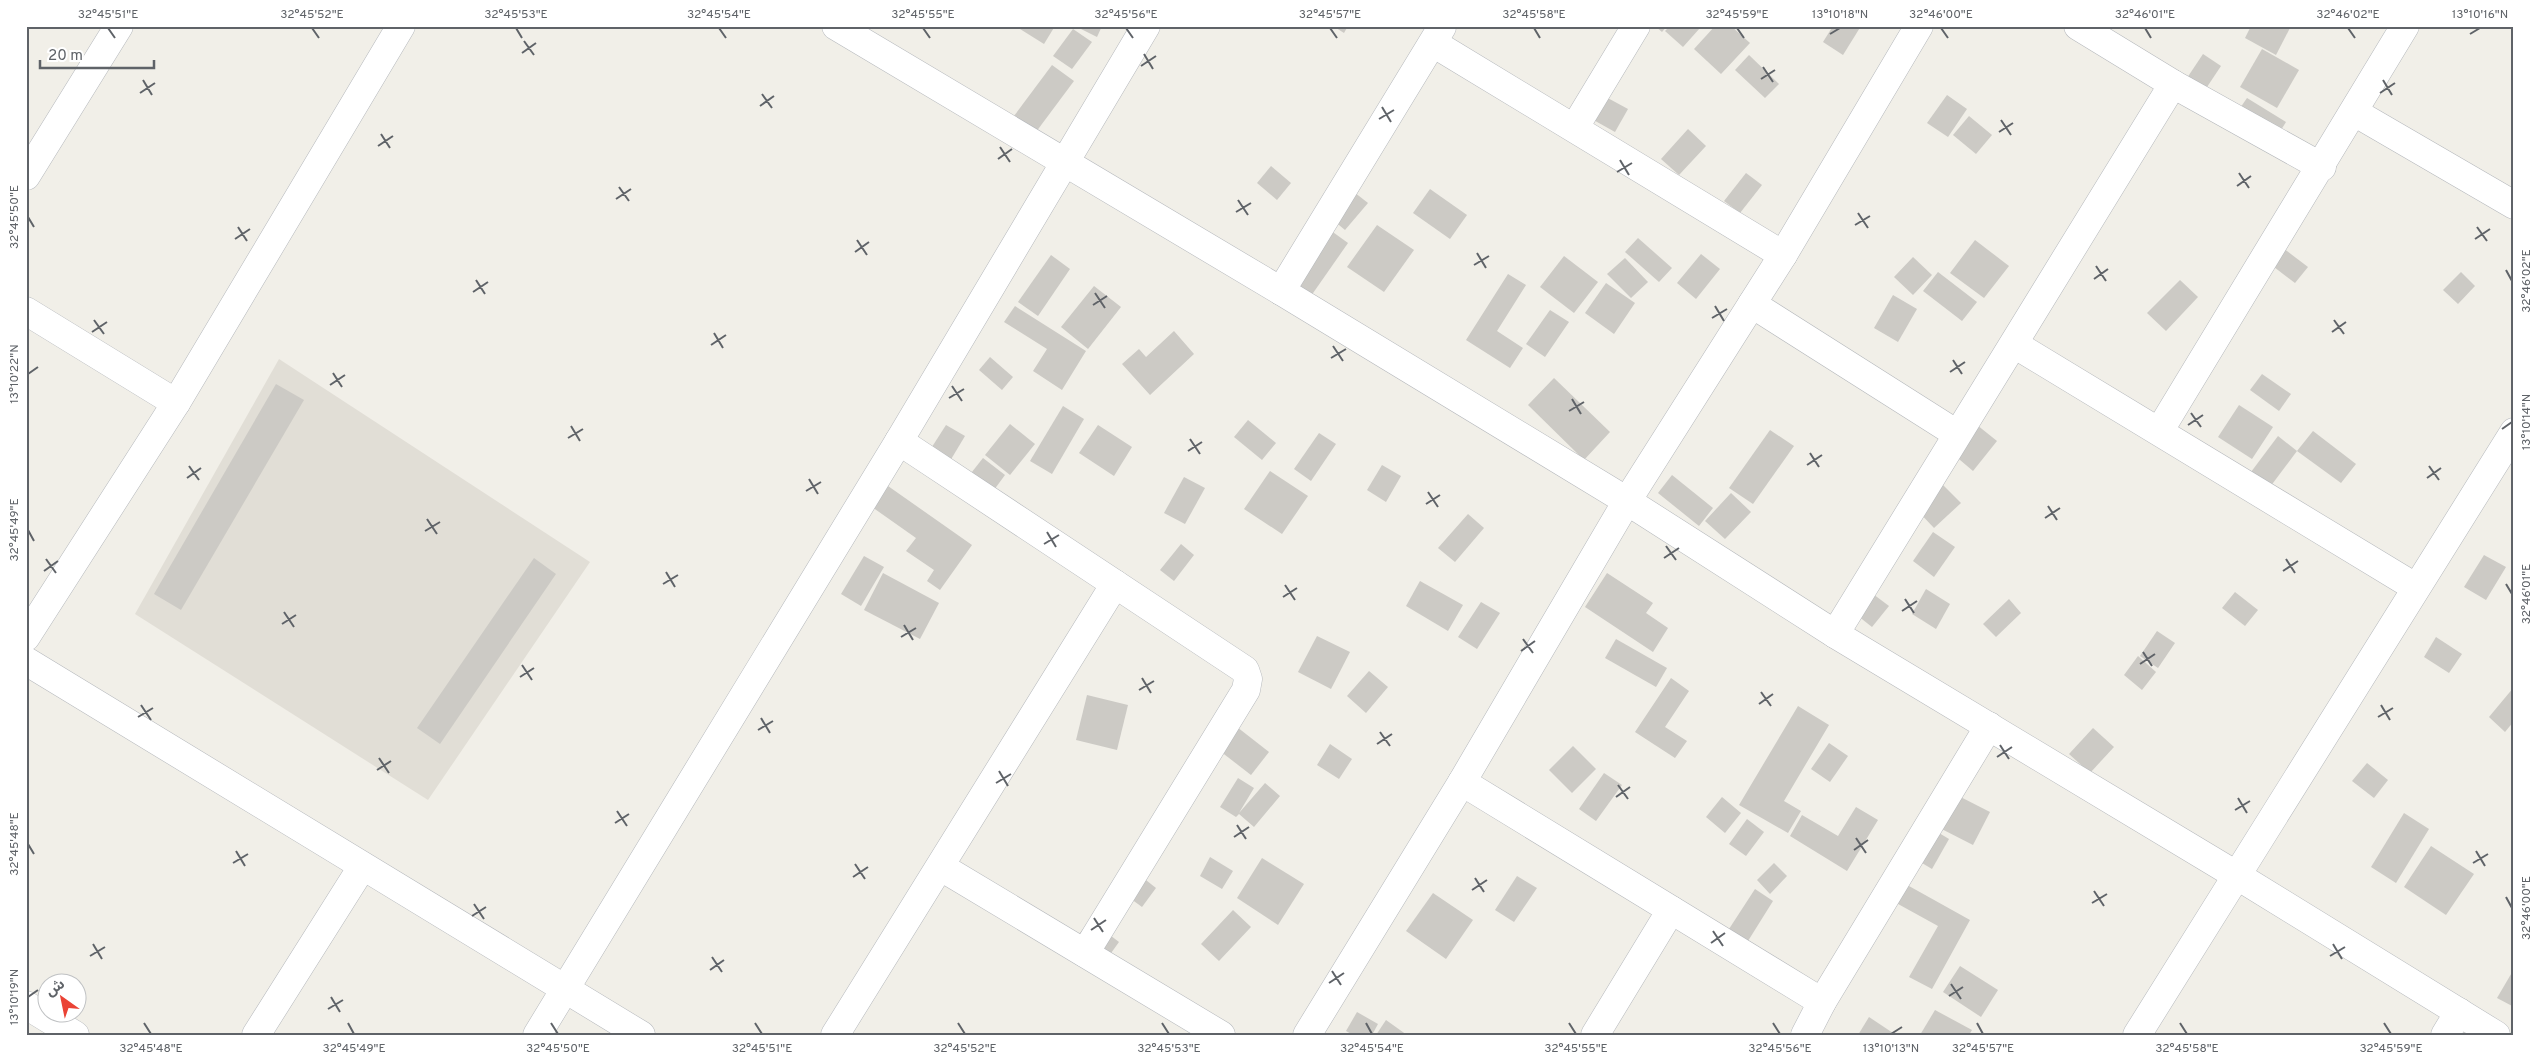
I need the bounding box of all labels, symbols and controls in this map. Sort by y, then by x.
text: 32°45'51"E [78,7,138,23]
text: 32°45'52"E [280,7,344,23]
text: 32°45'53"E [484,7,548,23]
text: 32°45'54"E [687,7,751,23]
text: 32°45'55"E [891,7,955,23]
text: 32°45'56"E [1094,7,1158,23]
text: 32°45'57"E [1299,7,1361,23]
text: 32°45'58"E [1502,7,1566,23]
text: 32°45'59"E [1705,7,1769,23]
text: 13°10'18"N [1812,7,1868,23]
text: 32°46'00"E [1909,7,1973,23]
text: 32°46'01"E [2115,7,2175,23]
text: 32°46'02"E [2316,7,2380,23]
text: 13°10'16"N [2452,7,2508,23]
scale bar [40,38,154,70]
text: 20 m [48,47,83,66]
text: 32°45'50"E [7,185,23,249]
text: 32°46'02"E [2519,249,2535,313]
text: 13°10'22"N [7,344,23,404]
text: 13°10'14"N [2519,394,2535,450]
text: 32°45'49"E [7,498,23,562]
text: 32°46'01"E [2519,564,2535,624]
text: 32°45'48"E [7,812,23,876]
text: 32°46'00"E [2519,876,2535,940]
text: 13°10'19"N [7,969,23,1025]
north arrow [38,974,88,1024]
text: ش [43,976,68,1001]
text: 32°45'48"E [119,1041,183,1057]
text: 32°45'49"E [322,1041,386,1057]
text: 32°45'50"E [526,1041,590,1057]
text: 32°45'51"E [732,1041,792,1057]
text: 32°45'52"E [933,1041,997,1057]
text: 32°45'53"E [1137,1041,1201,1057]
text: 32°45'54"E [1340,1041,1404,1057]
text: 32°45'55"E [1544,1041,1608,1057]
text: 32°45'56"E [1748,1041,1812,1057]
text: 13°10'13"N [1863,1041,1919,1057]
text: 32°45'57"E [1952,1041,2014,1057]
text: 32°45'58"E [2155,1041,2219,1057]
text: 32°45'59"E [2359,1041,2423,1057]

